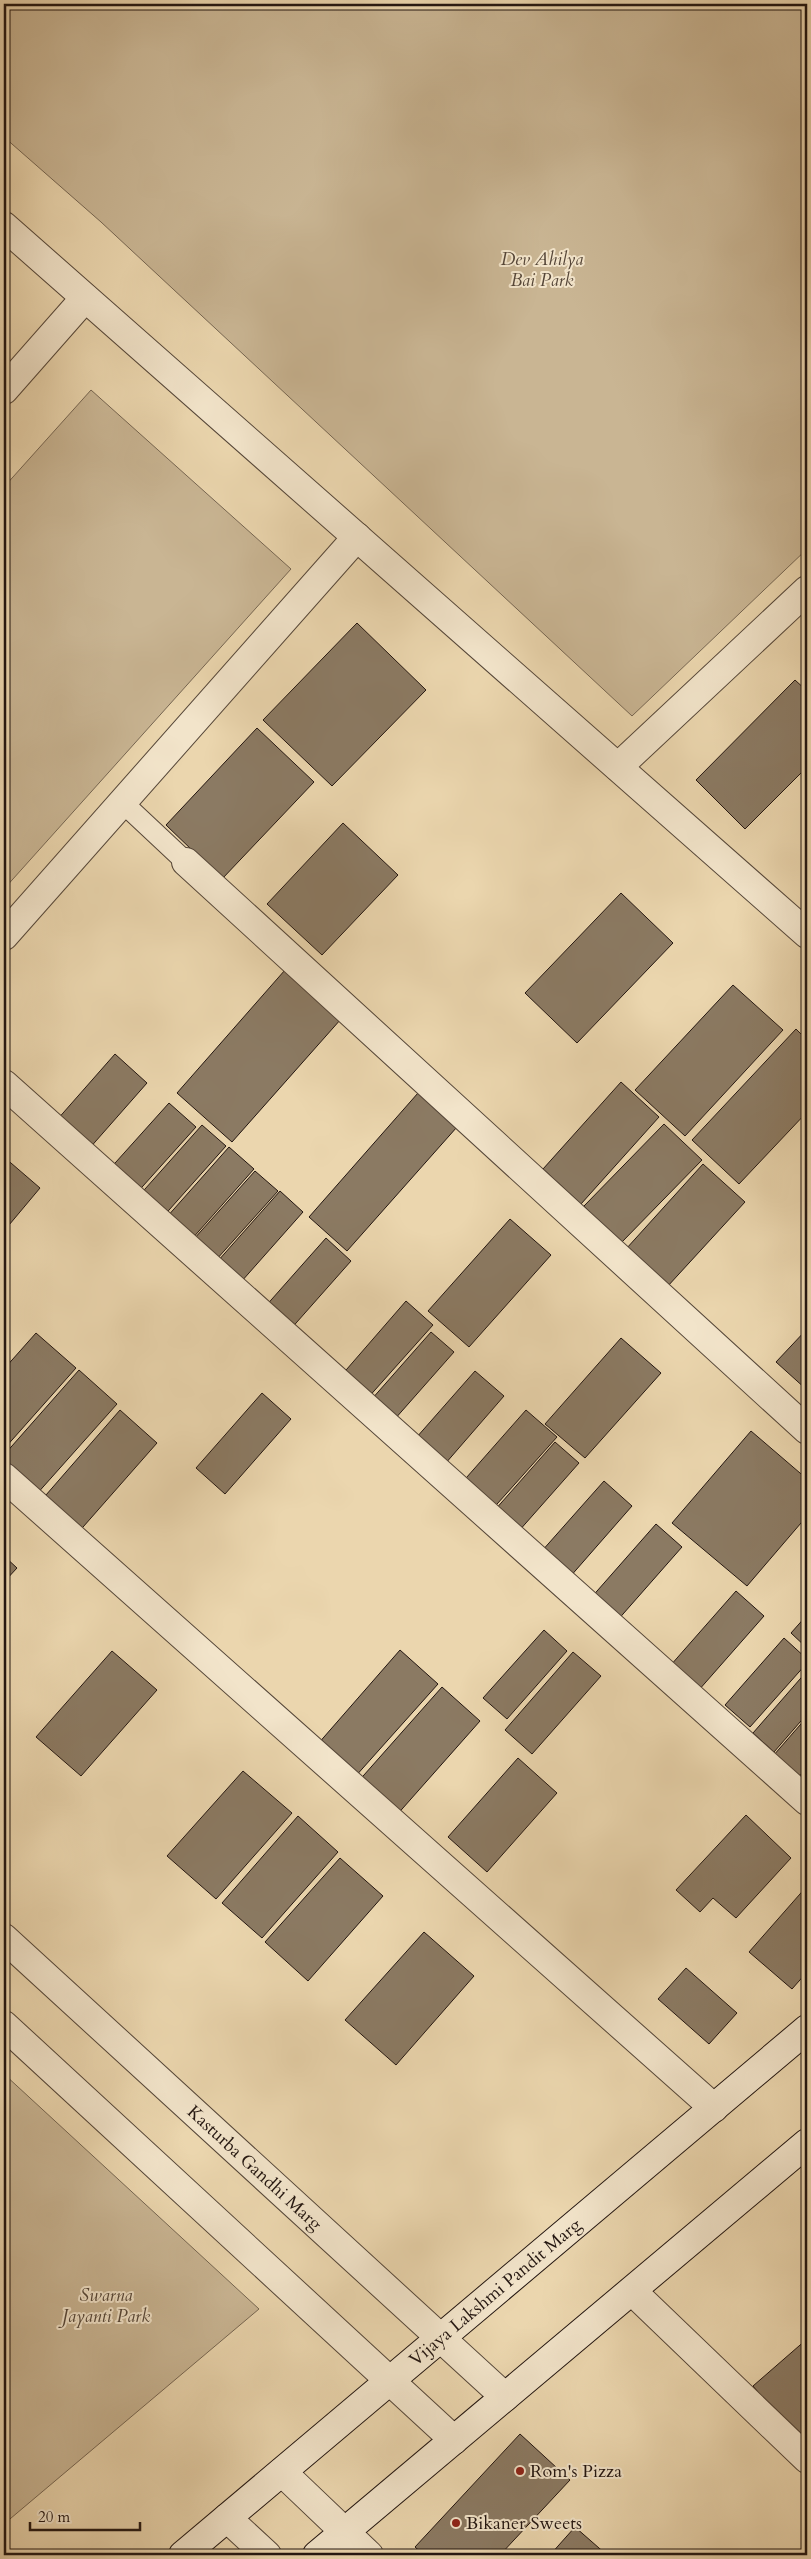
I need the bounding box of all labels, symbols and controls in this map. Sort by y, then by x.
park label: Dev Ahilya Bai Park [501,247,583,293]
street label: Kasturba Gandhi Marg [181,2100,328,2237]
street label: Vijaya Lakshmi Pandit Marg [404,2212,587,2372]
park label: Swarna Jayanti Park [58,2283,150,2329]
place label: Rom's Pizza [530,2459,622,2484]
marker: Rom's Pizza [514,2465,526,2477]
scale bar [30,2499,140,2531]
text: 20 m [38,2507,70,2527]
place label: Bikaner Sweets [466,2511,582,2536]
marker: Bikaner Sweets [450,2517,462,2529]

